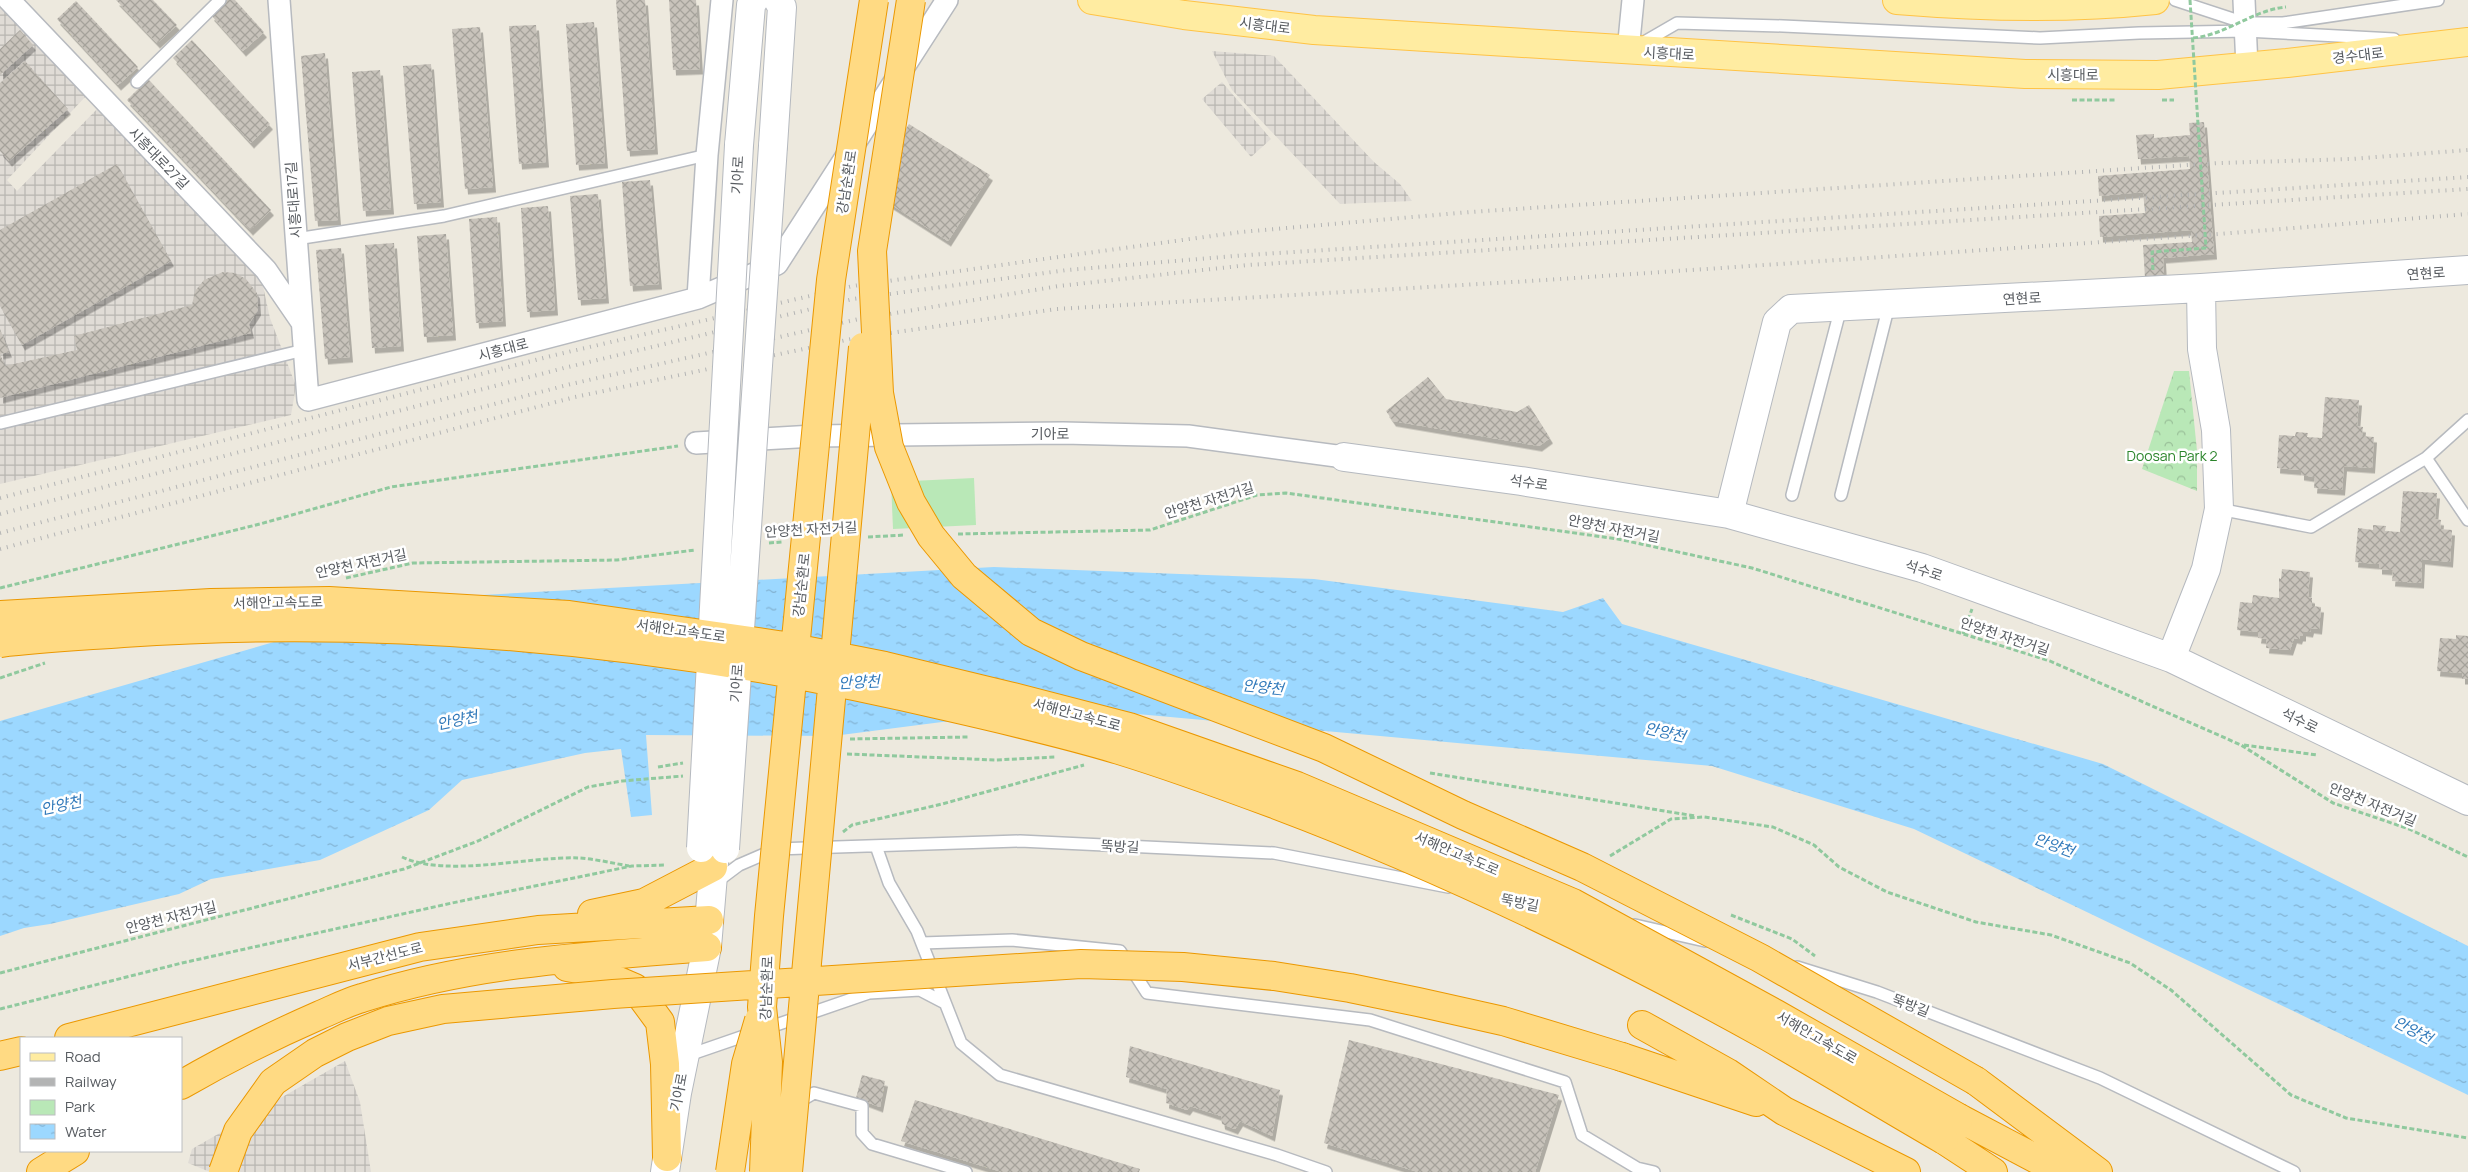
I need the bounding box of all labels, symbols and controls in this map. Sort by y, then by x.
street label: 시흥대로 [1238,12,1292,38]
street label: 시흥대로 [1643,42,1695,64]
street label: 경수대로 [2331,42,2385,68]
street label: 시흥대로 [2047,65,2099,84]
street label: 시흥대로27길 [125,123,193,193]
street label: 강남순환로 [832,149,860,215]
street label: 기아로 [727,155,748,195]
street label: 시흥대로17길 [281,161,305,239]
street label: 연현로 [2406,262,2446,284]
street label: 연현로 [2002,287,2042,308]
street label: 시흥대로 [476,333,530,365]
street label: 기아로 [1031,424,1069,443]
park label: Doosan Park 2 [2127,446,2217,465]
street label: 석수로 [1509,470,1550,494]
street label: 안양천 자전거길 [1162,477,1256,523]
street label: 안양천 자전거길 [1567,510,1661,546]
street label: 안양천 자전거길 [764,517,858,541]
street label: 안양천 자전거길 [314,544,408,582]
street label: 강남순환로 [788,552,814,618]
street label: 석수로 [1903,555,1945,585]
street label: 서해안고속도로 [233,592,323,612]
street label: 안양천 자전거길 [1958,613,2052,659]
street label: 서해안고속도로 [635,614,727,646]
street label: 기아로 [725,663,747,703]
water label: 안양천 [838,670,882,694]
water label: 안양천 [1241,674,1287,700]
street label: 서해안고속도로 [1031,693,1123,735]
street label: 석수로 [2278,703,2322,737]
water label: 안양천 [435,705,482,735]
water label: 안양천 [1642,717,1690,747]
street label: 안양천 자전거길 [2326,778,2420,830]
water label: 안양천 [39,790,86,820]
street label: 서해안고속도로 [1412,827,1502,879]
water label: 안양천 [2031,828,2079,863]
street label: 뚝방길 [1100,836,1140,856]
street label: 뚝방길 [1499,889,1541,915]
street label: 안양천 자전거길 [124,897,218,937]
street label: 서부간선도로 [345,937,425,975]
street label: 강남순환로 [755,955,777,1021]
street label: 뚝방길 [1890,989,1932,1021]
street label: 서해안고속도로 [1773,1006,1861,1068]
water label: 안양천 [2390,1011,2438,1050]
legend [20,1037,182,1152]
text: Road [65,1046,101,1067]
text: Railway [65,1071,117,1092]
street label: 기아로 [665,1071,691,1113]
text: Park [65,1096,95,1117]
text: Water [65,1121,107,1142]

